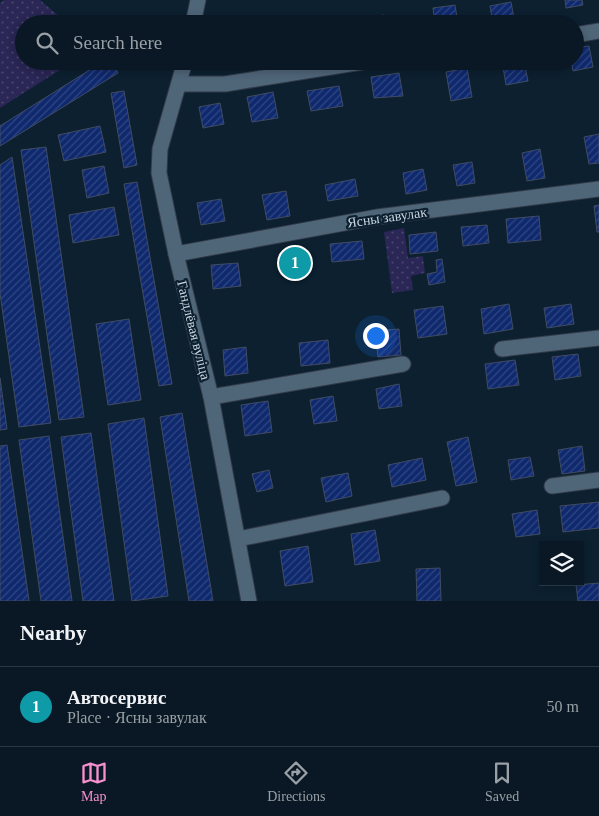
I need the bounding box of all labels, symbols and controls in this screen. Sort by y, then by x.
search box [15,15,584,70]
icon: search [33,29,61,57]
text: Search here [73,32,162,53]
street label: Ясны завулак [346,204,428,231]
pin: 1 [279,244,311,282]
street label: Гандлёвая вуліца [174,279,213,382]
your location [363,323,389,349]
map controls [539,541,584,586]
button: layers [539,541,584,586]
text: Nearby [20,621,87,645]
text: Автосервис [67,687,166,708]
text: 1 [32,698,40,715]
text: 50 m [547,698,579,715]
text: Place · Ясны завулак [67,709,207,726]
tab: Map [80,759,108,805]
tab: Directions [267,759,326,805]
tab: Saved [485,759,519,805]

